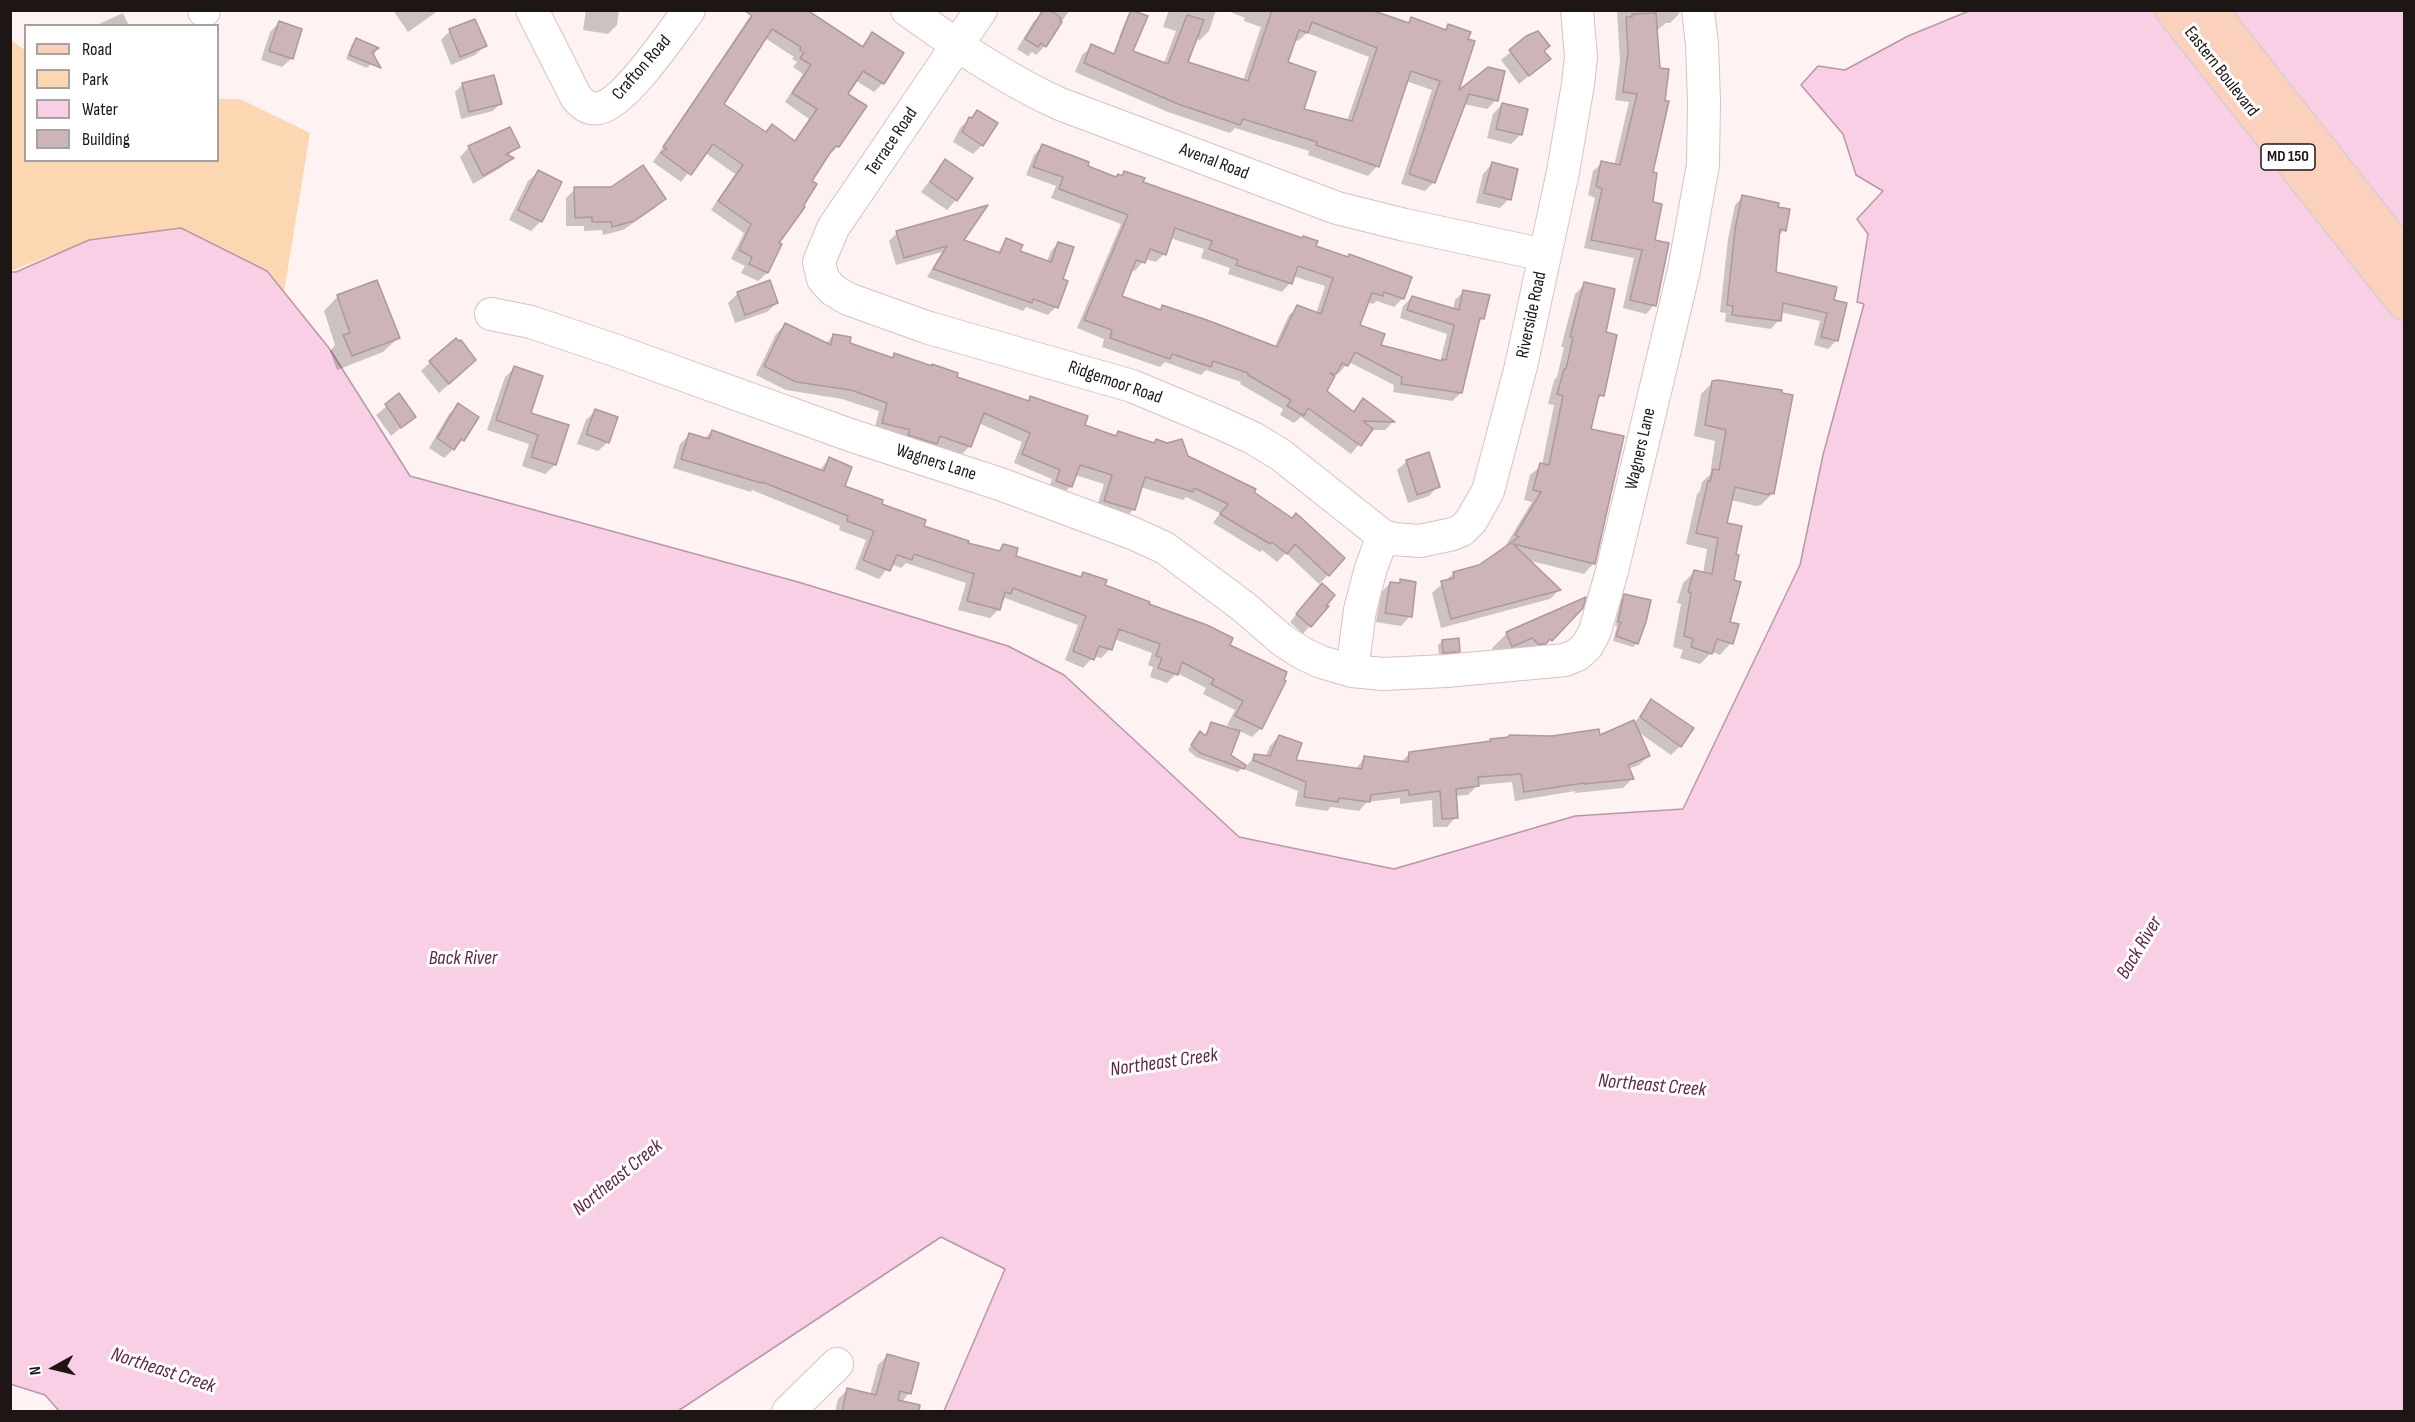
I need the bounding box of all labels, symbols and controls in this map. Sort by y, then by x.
street label: Eastern Boulevard [2179,23,2263,121]
legend [24,24,219,162]
street label: Crafton Road [608,31,676,105]
text: Road [82,39,112,60]
text: Park [82,69,108,90]
text: Water [82,99,118,120]
street label: Terrace Road [861,104,923,180]
text: Building [82,129,130,150]
street label: Avenal Road [1176,139,1252,185]
road number: MD 150 [2261,144,2315,170]
street label: Riverside Road [1512,270,1552,360]
street label: Ridgemoor Road [1065,357,1165,409]
street label: Wagners Lane [1621,406,1661,492]
street label: Wagners Lane [893,440,979,486]
water label: Back River [2112,912,2168,984]
water label: Back River [429,947,497,971]
water label: Northeast Creek [1109,1044,1219,1082]
water label: Northeast Creek [1597,1069,1707,1103]
water label: Northeast Creek [568,1135,668,1221]
north arrow [24,1338,84,1398]
water label: Northeast Creek [108,1343,218,1399]
text: N [26,1365,46,1376]

